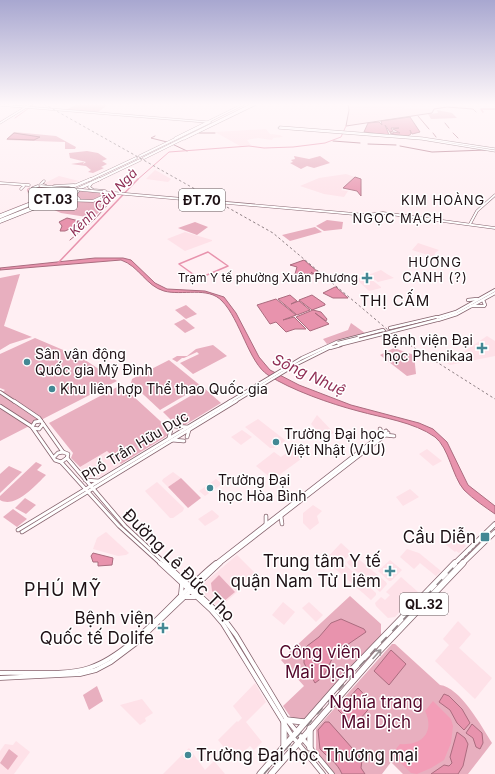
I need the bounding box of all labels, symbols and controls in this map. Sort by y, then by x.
water label: Kênh Cầu Ngà [66,165,140,239]
road number: CT.03 [29,188,77,210]
road number: ĐT.70 [179,189,225,211]
district label: KIM HOÀNG [401,192,485,208]
district label: NGỌC MẠCH [352,210,444,226]
district label: HƯƠNG CANH (?) [402,254,468,285]
place label: Trạm Y tế phường Xuân Phương [178,270,358,285]
marker: Trạm Y tế phường Xuân Phương [361,272,373,284]
district label: THỊ CẤM [360,289,430,310]
place label: Bệnh viện Đại học Phenikaa [382,331,473,364]
marker: Bệnh viện Đại học Phenikaa [476,342,488,354]
place label: Sân vận động Quốc gia Mỹ Đình [35,345,153,378]
water label: Sông Nhuệ [270,349,349,400]
marker: Sân vận động Quốc gia Mỹ Đình [22,357,32,367]
place label: Khu liên hợp Thể thao Quốc gia [60,380,268,397]
marker: Khu liên hợp Thể thao Quốc gia [47,384,57,394]
street label: Phố Trần Hữu Dực [78,407,191,484]
place label: Trường Đại học Việt Nhật (VJU) [284,425,386,458]
marker: Trường Đại học Việt Nhật (VJU) [271,437,281,447]
place label: Trường Đại học Hòa Bình [218,471,306,504]
marker: Trường Đại học Hòa Bình [205,483,215,493]
street label: Đường Lê Đức Thọ [119,505,239,625]
place label: Cầu Diễn [403,526,476,547]
marker: Cầu Diễn [479,531,491,543]
place label: Trung tâm Y tế quận Nam Từ Liêm [231,550,381,591]
marker: Trung tâm Y tế quận Nam Từ Liêm [384,565,396,577]
district label: PHÚ MỸ [24,578,102,600]
road number: QL.32 [400,593,448,615]
place label: Bệnh viện Quốc tế Dolife [40,608,154,648]
marker: Bệnh viện Quốc tế Dolife [157,622,169,634]
park label: Công viên Mai Dịch [279,642,361,682]
one-way arrow [372,649,381,659]
park label: Nghĩa trang Mai Dịch [329,692,423,732]
place label: Trường Đại học Thương mại [196,745,418,765]
marker: Trường Đại học Thương mại [183,750,193,760]

